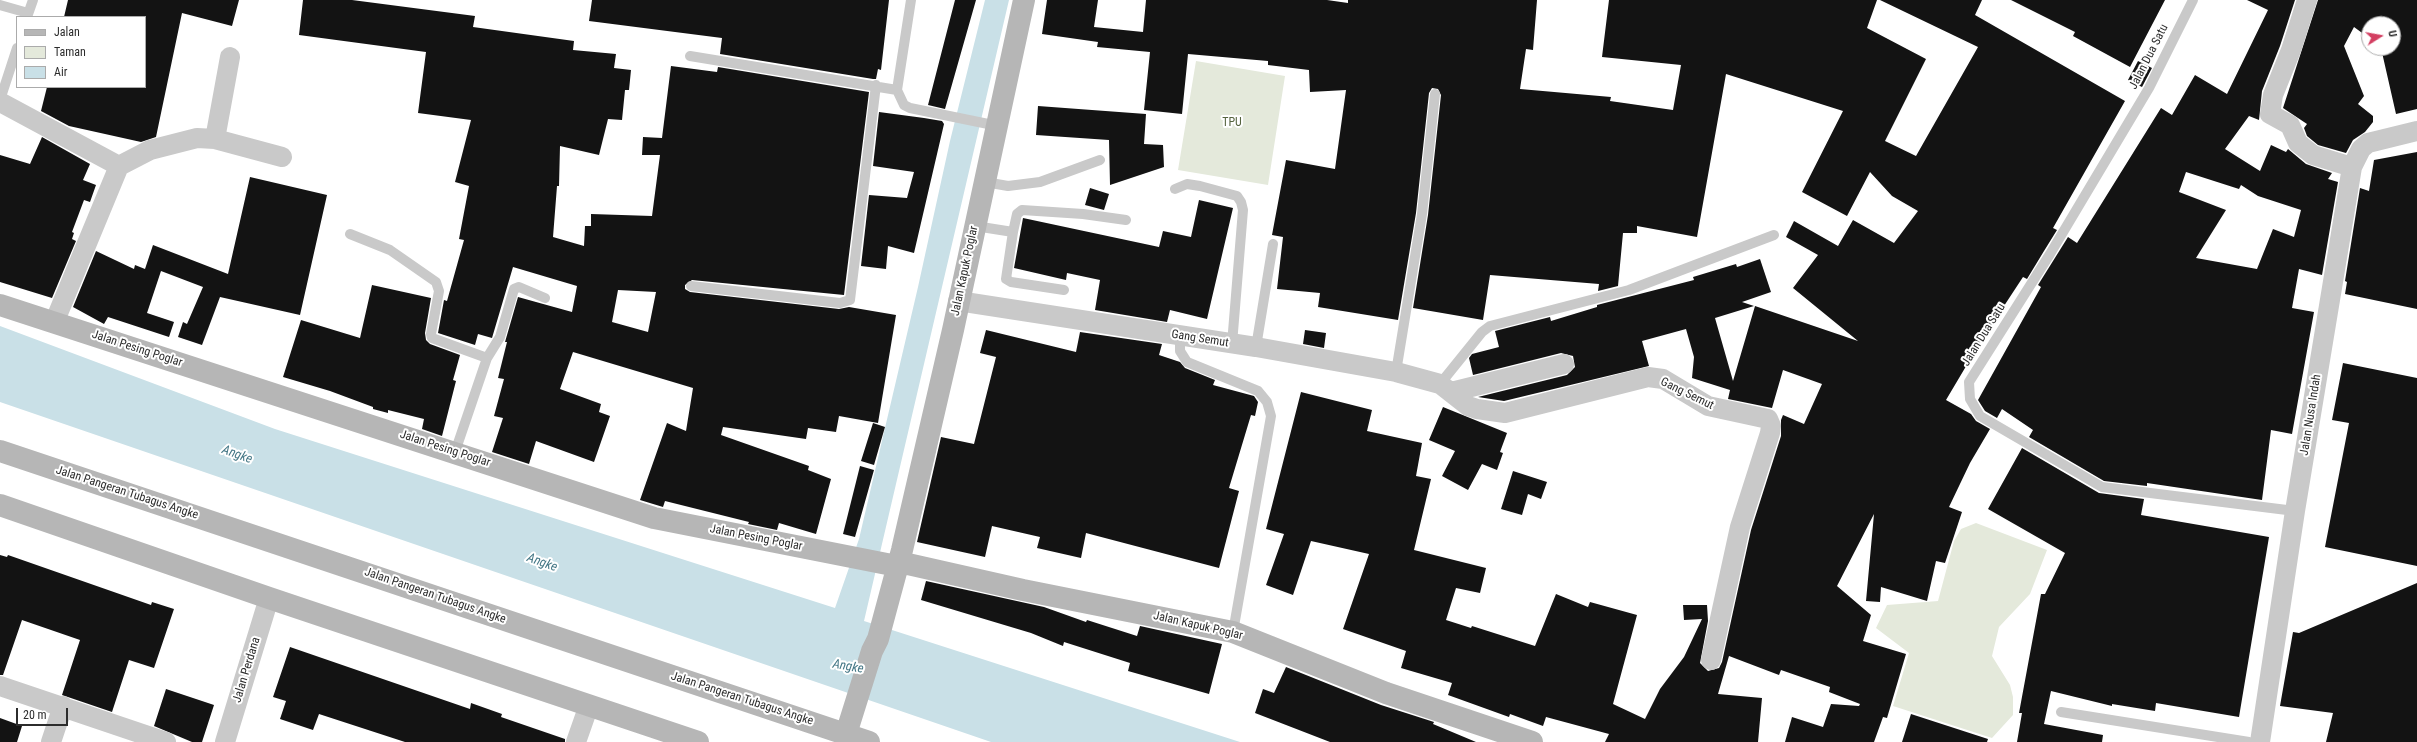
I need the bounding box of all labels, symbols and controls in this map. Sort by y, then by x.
legend [16,16,146,88]
north arrow [2361,16,2401,56]
street label: Jalan Dua Satu [2126,22,2172,92]
text: Jalan [54,25,80,39]
text: U [2385,29,2399,38]
text: Taman [54,45,86,59]
text: Air [54,65,67,79]
park label: TPU [1222,116,1242,130]
street label: Jalan Kapuk Poglar [948,225,982,317]
street label: Jalan Dua Satu [1959,301,2009,369]
street label: Gang Semut [1170,327,1230,351]
street label: Jalan Pesing Poglar [90,328,184,370]
street label: Jalan Nusa Indah [2297,373,2325,457]
street label: Gang Semut [1658,375,1716,413]
street label: Jalan Pesing Poglar [398,428,492,470]
water label: Angke [220,442,254,468]
street label: Jalan Pangeran Tubagus Angke [54,463,200,523]
street label: Jalan Pesing Poglar [708,522,804,554]
water label: Angke [525,550,559,576]
street label: Jalan Pangeran Tubagus Angke [362,565,508,627]
street label: Jalan Kapuk Poglar [1152,609,1244,643]
street label: Jalan Perdana [230,636,264,704]
water label: Angke [831,657,865,677]
street label: Jalan Pangeran Tubagus Angke [669,669,815,729]
scale bar [18,700,70,726]
text: 20 m [23,708,47,722]

